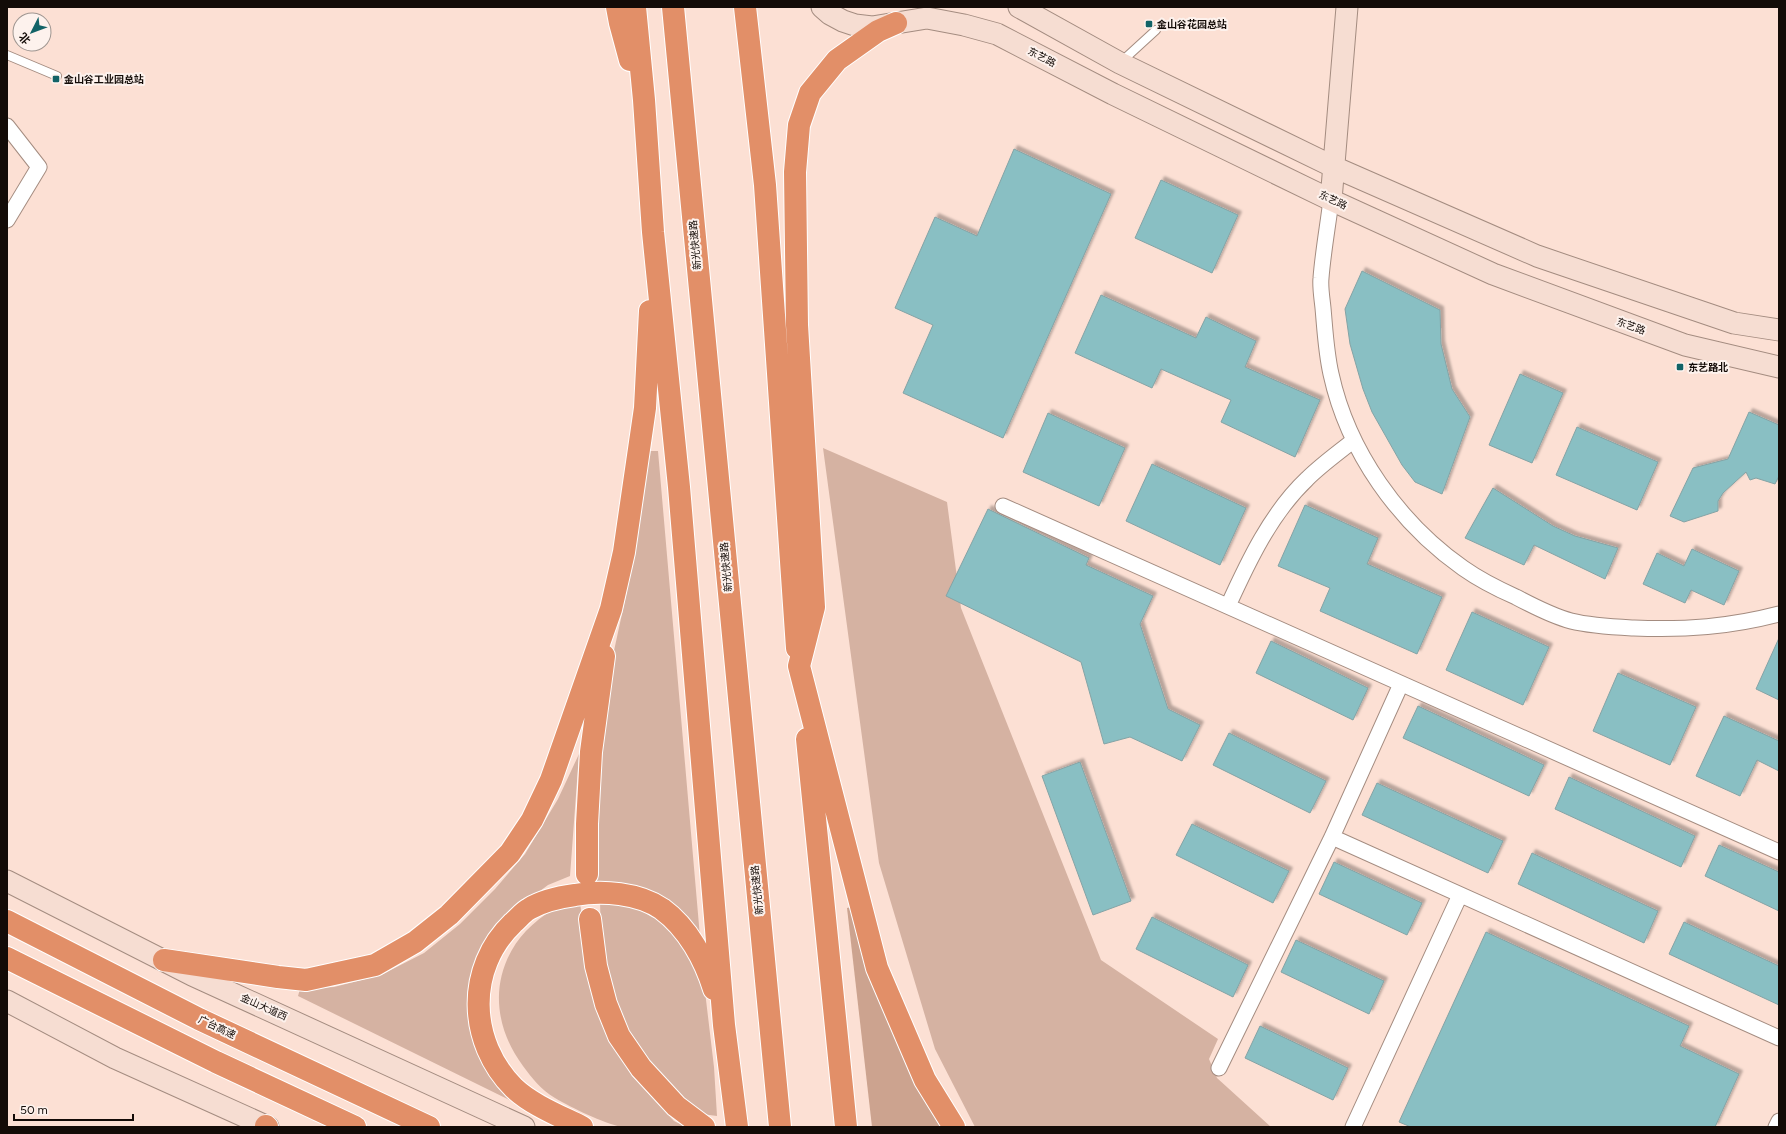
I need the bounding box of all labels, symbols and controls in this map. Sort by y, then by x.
north arrow [12,12,52,52]
place label: 金山谷花园总站 [1156,18,1227,31]
marker: 金山谷花园总站 [1144,19,1154,29]
text: 北 [16,30,33,47]
street label: 东艺路 [1026,44,1058,70]
place label: 金山谷工业园总站 [63,73,144,86]
marker: 金山谷工业园总站 [51,74,61,84]
street label: 东艺路 [1317,188,1349,212]
street label: 新光快速路 [686,220,704,270]
street label: 东艺路 [1615,315,1647,337]
place label: 东艺路北 [1688,361,1728,374]
marker: 东艺路北 [1675,362,1685,372]
street label: 新光快速路 [717,542,735,592]
street label: 新光快速路 [748,864,766,916]
street label: 金山大道西 [239,991,289,1023]
street label: 广台高速 [196,1013,238,1041]
scale bar [14,1096,133,1122]
text: 50 m [20,1103,48,1117]

